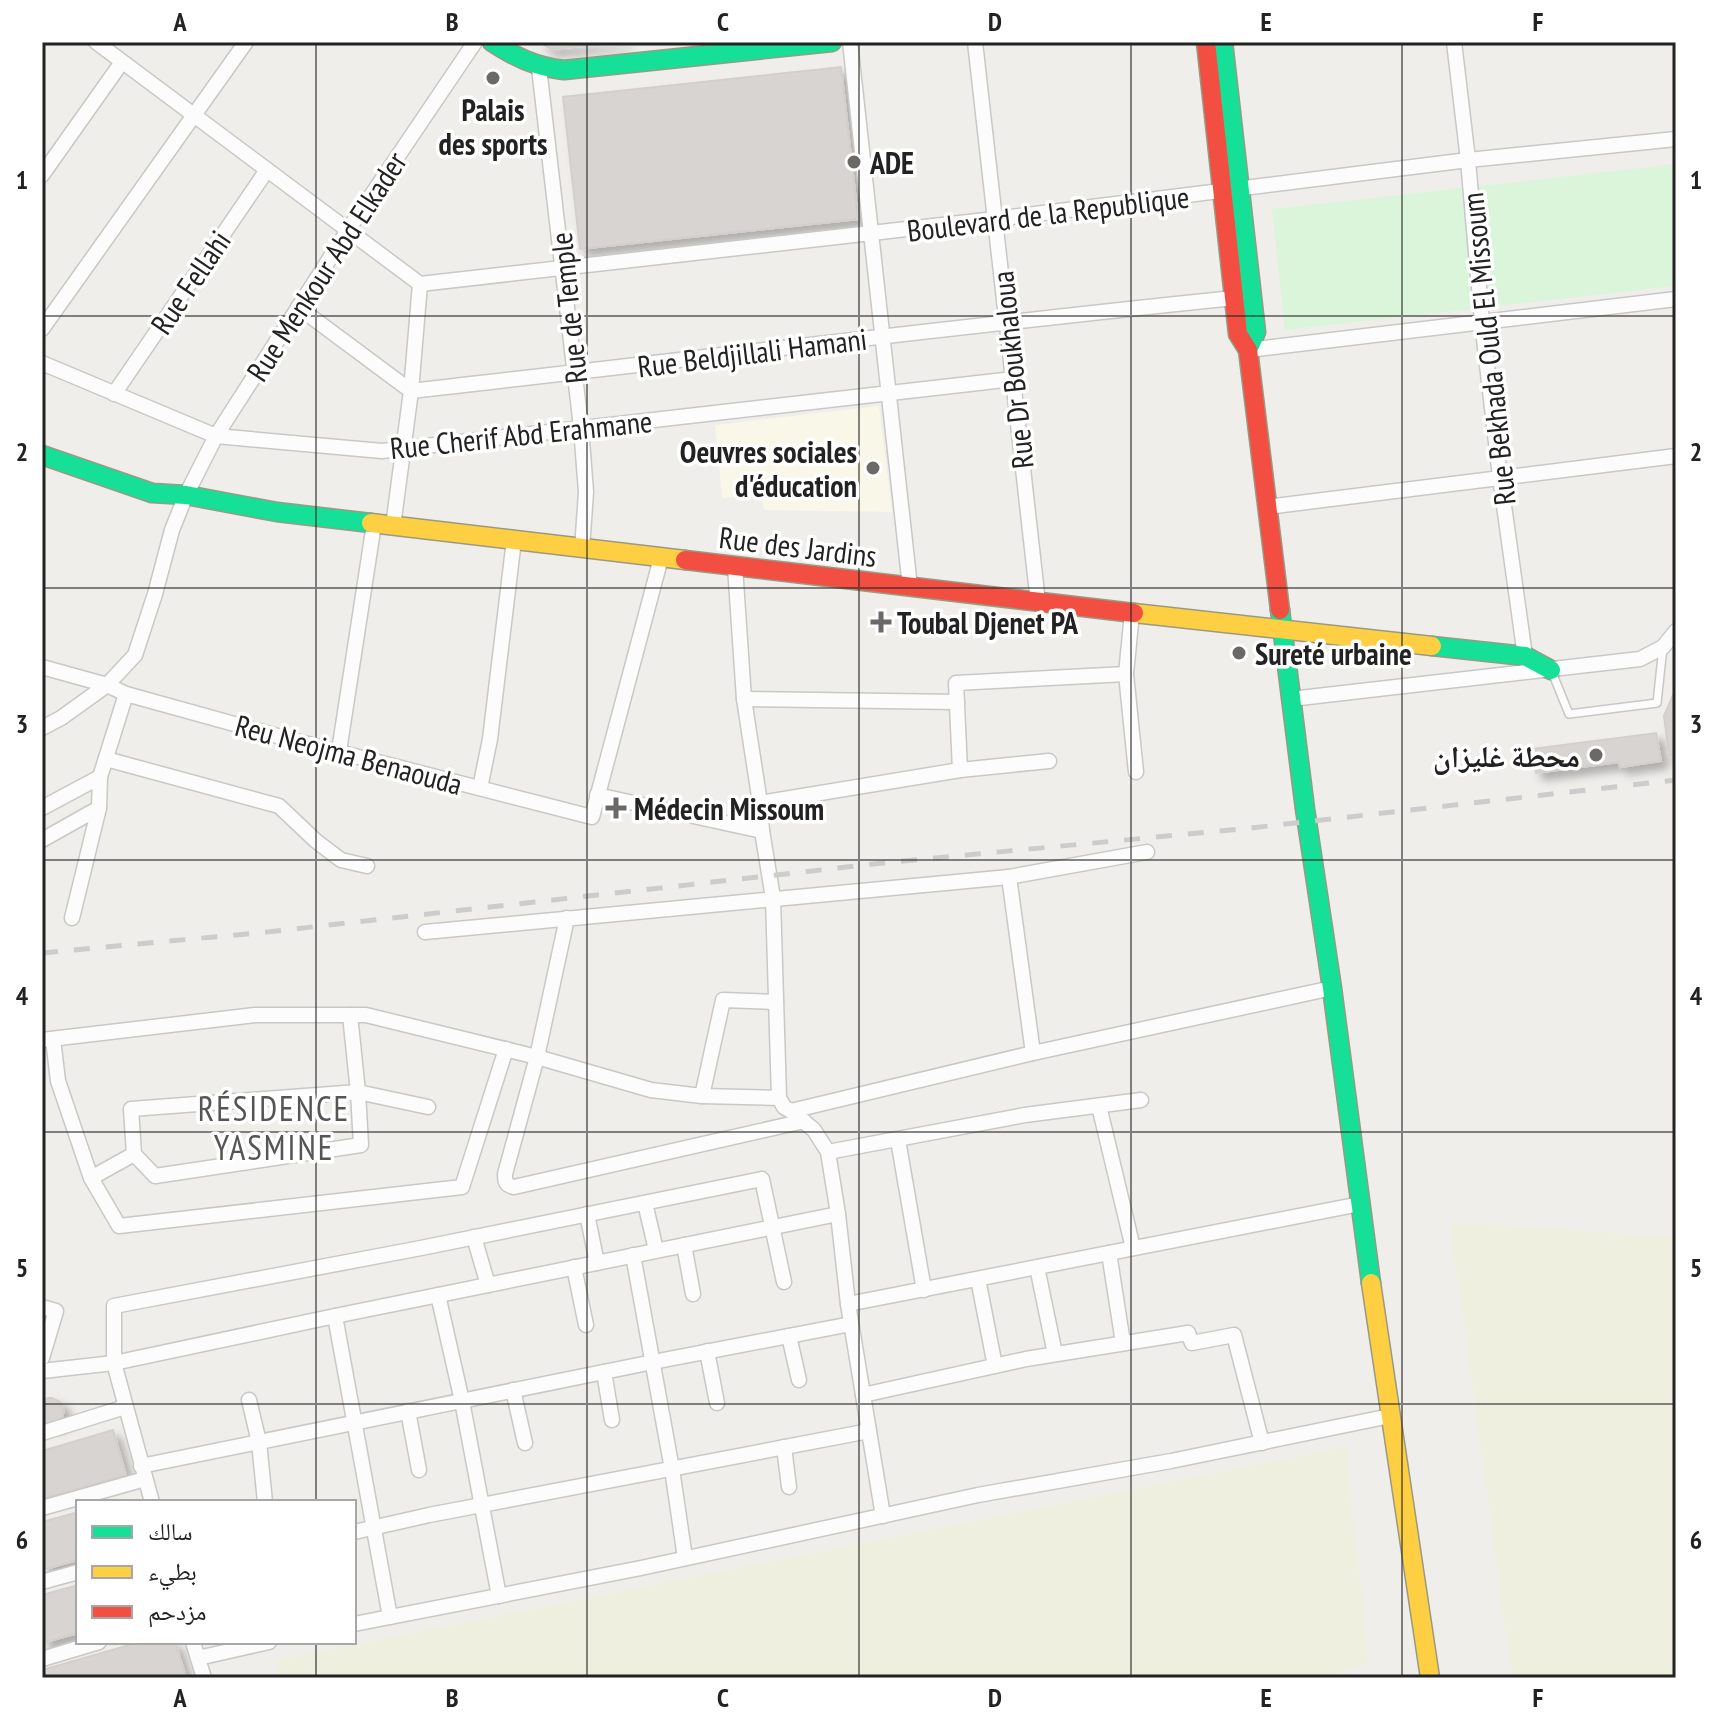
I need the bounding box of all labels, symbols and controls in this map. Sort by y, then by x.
text: A [172,5,187,38]
text: B [446,5,459,38]
text: C [717,5,729,38]
text: D [988,5,1002,38]
text: E [1260,5,1272,38]
text: F [1533,5,1544,38]
marker: Palais des sports [484,69,502,87]
place label: Palais des sports [439,90,547,163]
street label: Rue Menkour Abd Elkader [237,143,415,388]
place label: ADE [869,143,914,182]
marker: ADE [845,153,863,171]
text: 1 [16,163,28,196]
text: 1 [1690,163,1702,196]
street label: Boulevard de la Republique [905,176,1191,250]
street label: Rue Bekhada Ould El Missoum [1452,191,1524,507]
street label: Rue Fellahi [141,223,239,341]
street label: Rue de Temple [541,230,595,386]
street label: Rue Dr Boukhaloua [982,269,1042,471]
street label: Rue Beldjillali Hamani [635,319,869,385]
street label: Rue Cherif Abd Erahmane [388,401,654,467]
place label: Oeuvres sociales d'éducation [680,432,857,505]
text: 2 [16,435,28,468]
text: 2 [1690,435,1702,468]
marker: Oeuvres sociales d'éducation [864,459,882,477]
street label: Rue des Jardins [717,517,879,575]
place label: Toubal Djenet PA [897,603,1079,642]
marker: Toubal Djenet PA [872,613,890,631]
place label: Sureté urbaine [1255,634,1412,673]
marker: Sureté urbaine [1230,644,1248,662]
street label: Reu Neojma Benaouda [231,705,467,803]
text: 3 [16,707,28,740]
text: 3 [1690,707,1702,740]
place label: محطة غليزان [1433,736,1580,775]
marker: محطة غليزان [1587,746,1605,764]
place label: Médecin Missoum [634,789,824,828]
marker: Médecin Missoum [605,797,627,819]
text: 4 [16,979,29,1012]
text: 4 [1690,979,1703,1012]
district label: RÉSIDENCE YASMINE [198,1086,350,1169]
text: 5 [16,1251,28,1284]
text: 5 [1690,1251,1702,1284]
legend [76,1500,356,1644]
text: سالك [148,1516,193,1547]
text: 6 [16,1523,28,1556]
text: 6 [1690,1523,1702,1556]
text: بطيء [148,1556,197,1591]
text: مزدحم [148,1596,207,1628]
text: A [172,1681,187,1714]
text: B [446,1681,459,1714]
text: C [717,1681,729,1714]
text: D [988,1681,1002,1714]
text: E [1260,1681,1272,1714]
text: F [1533,1681,1544,1714]

